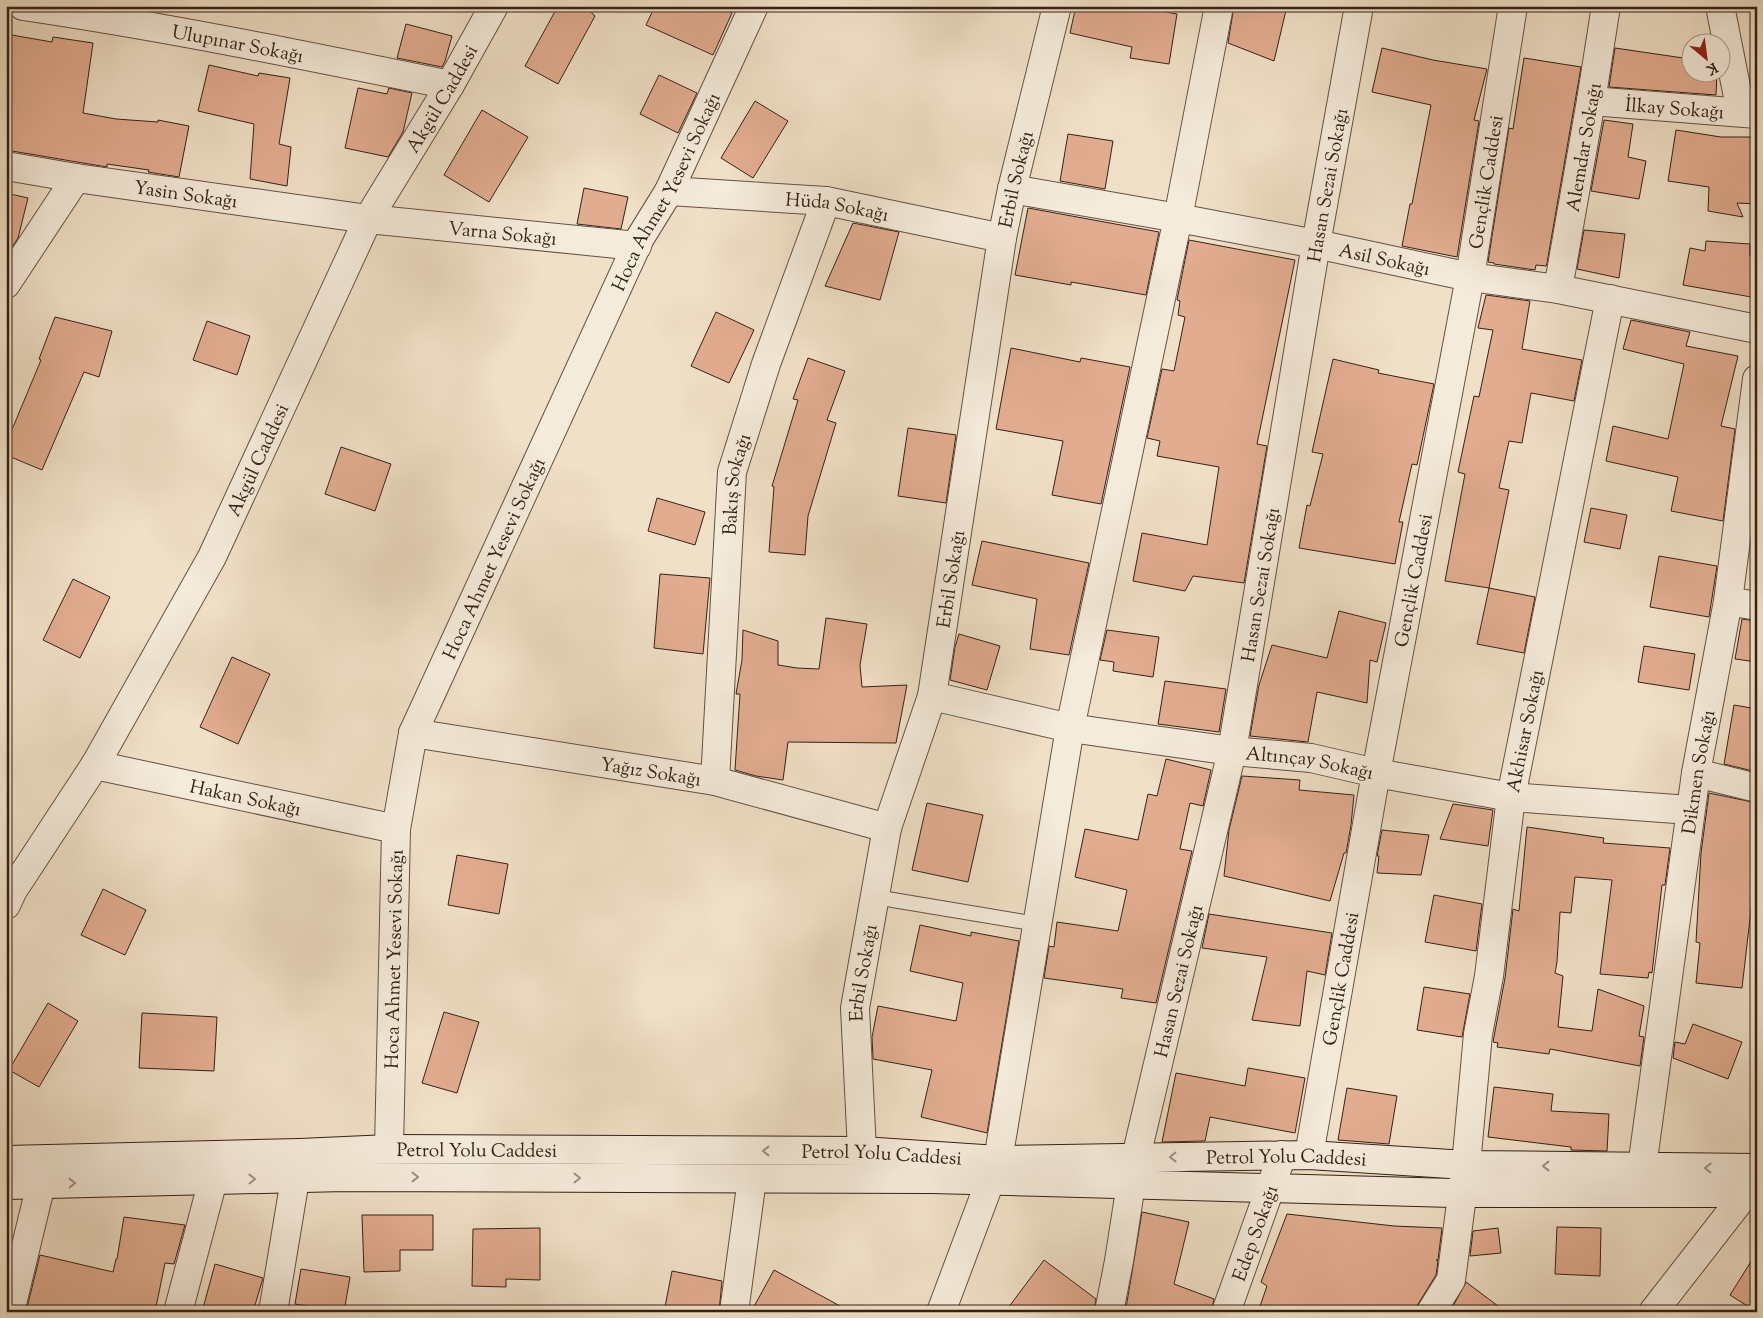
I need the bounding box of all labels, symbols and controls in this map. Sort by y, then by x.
street label: Ulupınar Sokağı [169,20,306,71]
north arrow [1680,32,1730,82]
street label: Akgül Caddesi [401,41,486,159]
text: K [1701,56,1721,79]
street label: Alemdar Sokağı [1561,81,1610,214]
street label: Hoca Ahmet Yesevi Sokağı [606,89,728,296]
street label: İlkay Sokağı [1624,93,1725,127]
street label: Hasan Sezai Sokağı [1302,106,1356,265]
street label: Gençlik Caddesi [1464,113,1512,251]
street label: Erbil Sokağı [993,128,1042,231]
street label: Yasin Sokağı [132,175,239,217]
street label: Hüda Sokağı [784,187,891,230]
street label: Varna Sokağı [447,216,558,254]
street label: Asil Sokağı [1336,238,1432,284]
street label: Akgül Caddesi [222,400,297,521]
street label: Bakış Sokağı [718,430,759,536]
street label: Hoca Ahmet Yesevi Sokağı [437,454,554,665]
street label: Hasan Sezai Sokağı [1236,506,1288,664]
street label: Gençlik Caddesi [1389,512,1441,650]
street label: Erbil Sokağı [932,528,973,630]
street label: Akhisar Sokağı [1501,668,1552,795]
street label: Dikmen Sokağı [1677,708,1723,836]
street label: Altınçay Sokağı [1245,741,1376,788]
street label: Yağız Sokağı [598,752,703,795]
street label: Hakan Sokağı [187,774,303,824]
street label: Hoca Ahmet Yesevi Sokağı [380,849,412,1069]
street label: Hasan Sezai Sokağı [1149,902,1211,1061]
street label: Gençlik Caddesi [1317,910,1367,1048]
street label: Erbil Sokağı [844,922,886,1022]
street label: Petrol Yolu Caddesi [397,1138,557,1166]
street label: Petrol Yolu Caddesi [801,1140,963,1174]
street label: Petrol Yolu Caddesi [1206,1144,1367,1175]
one-way arrow [762,1146,770,1156]
one-way arrow [1169,1151,1177,1162]
one-way arrow [1541,1161,1549,1171]
one-way arrow [1704,1163,1712,1173]
one-way arrow [412,1172,419,1182]
one-way arrow [574,1173,582,1183]
one-way arrow [249,1174,257,1184]
one-way arrow [69,1178,77,1189]
street label: Edep Sokağı [1227,1182,1286,1286]

